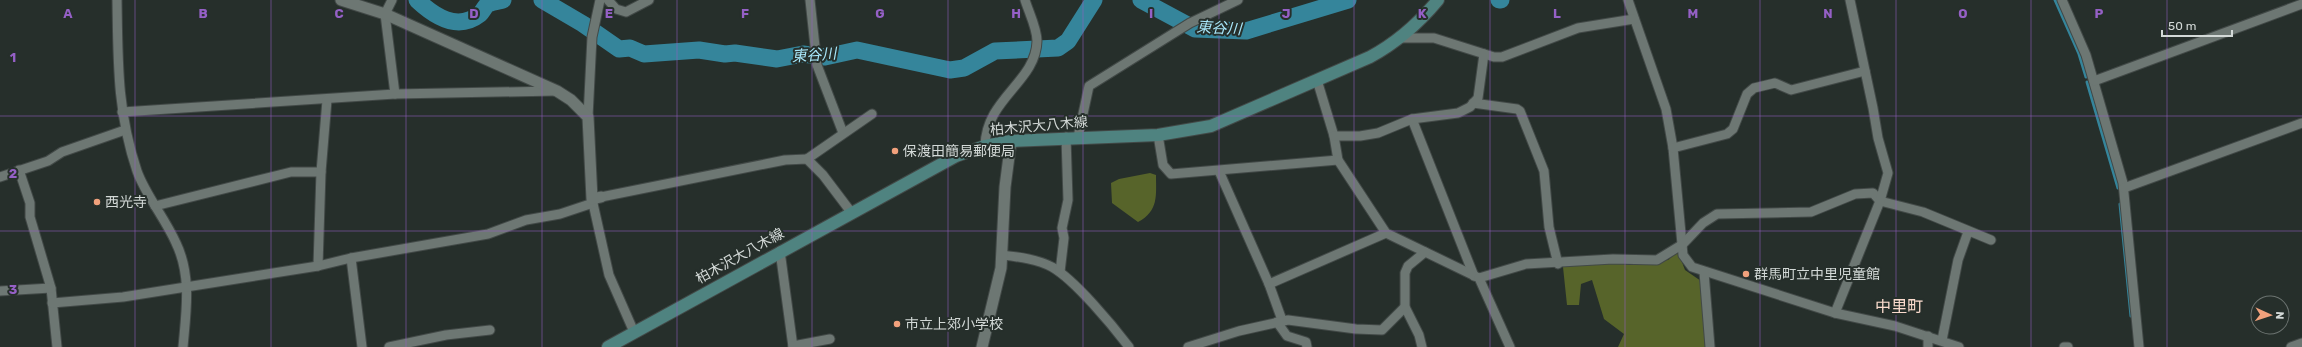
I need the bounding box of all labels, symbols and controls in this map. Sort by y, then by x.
text: A [63,6,73,21]
text: B [198,6,208,21]
text: C [334,6,344,21]
text: D [469,6,479,21]
text: E [605,6,613,21]
text: F [741,6,749,21]
text: G [875,6,885,21]
text: H [1011,6,1021,21]
text: I [1149,6,1153,21]
text: J [1282,6,1290,21]
text: K [1418,6,1427,21]
text: L [1553,6,1561,21]
text: M [1688,6,1698,21]
text: N [1823,6,1833,21]
text: O [1958,6,1968,21]
text: P [2095,6,2104,21]
scale bar [2162,12,2232,38]
water label: 東谷川 [1196,18,1244,38]
text: 50 m [2168,19,2196,33]
water label: 東谷川 [791,44,839,66]
text: 1 [10,50,16,65]
street label: 柏木沢大八木線 [989,113,1089,139]
place label: 保渡田簡易郵便局 [903,143,1015,160]
marker: 保渡田簡易郵便局 [890,146,900,156]
text: 2 [9,166,17,181]
place label: 西光寺 [105,194,147,211]
marker: 西光寺 [92,197,102,207]
street label: 柏木沢大八木線 [693,225,787,287]
place label: 群馬町立中里児童館 [1754,266,1880,283]
marker: 群馬町立中里児童館 [1741,269,1751,279]
text: 3 [9,282,18,297]
north arrow [2250,295,2290,335]
district label: 中里町 [1875,297,1923,316]
text: N [2273,311,2286,320]
place label: 市立上郊小学校 [905,316,1003,333]
marker: 市立上郊小学校 [892,319,902,329]

